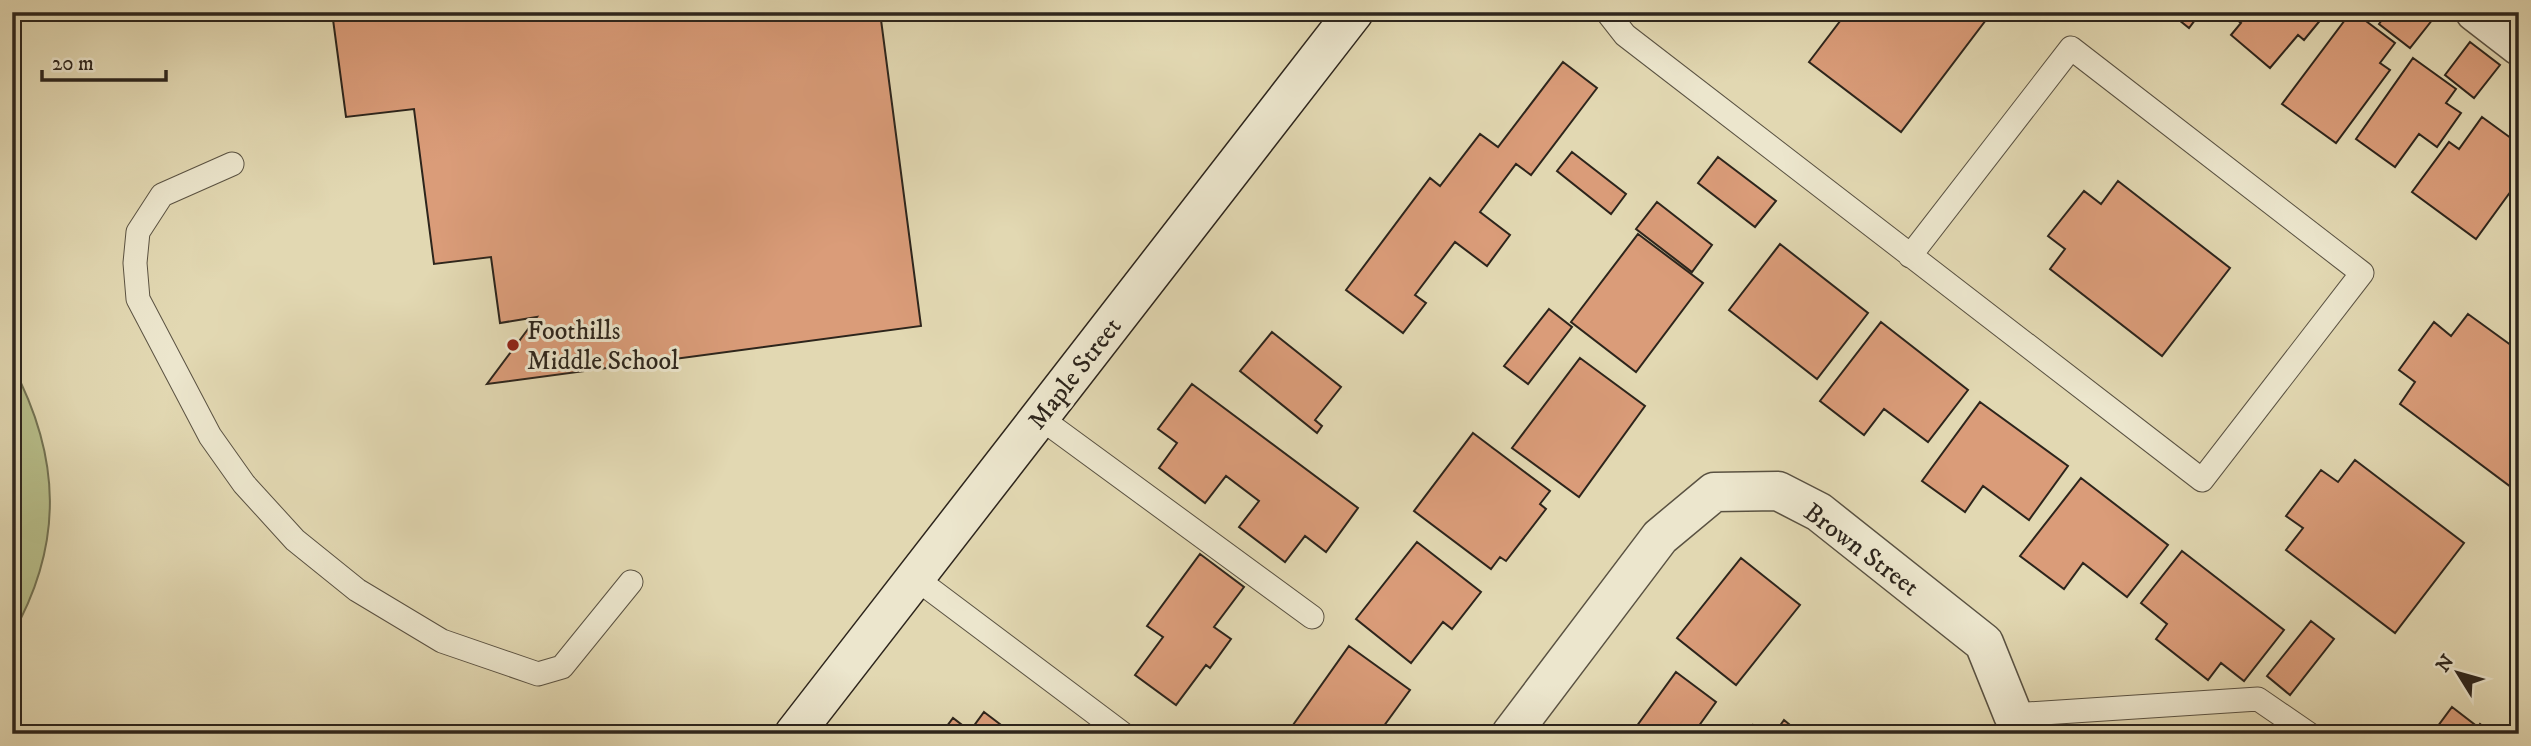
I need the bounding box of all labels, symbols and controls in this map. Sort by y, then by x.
scale bar [42,38,166,82]
text: 20 m [52,51,94,77]
street label: Maple Street [1021,311,1129,437]
place label: Foothills Middle School [527,315,679,378]
marker: Foothills Middle School [505,337,521,353]
street label: Brown Street [1797,496,1925,604]
north arrow [2422,638,2492,708]
text: N [2432,650,2460,677]

